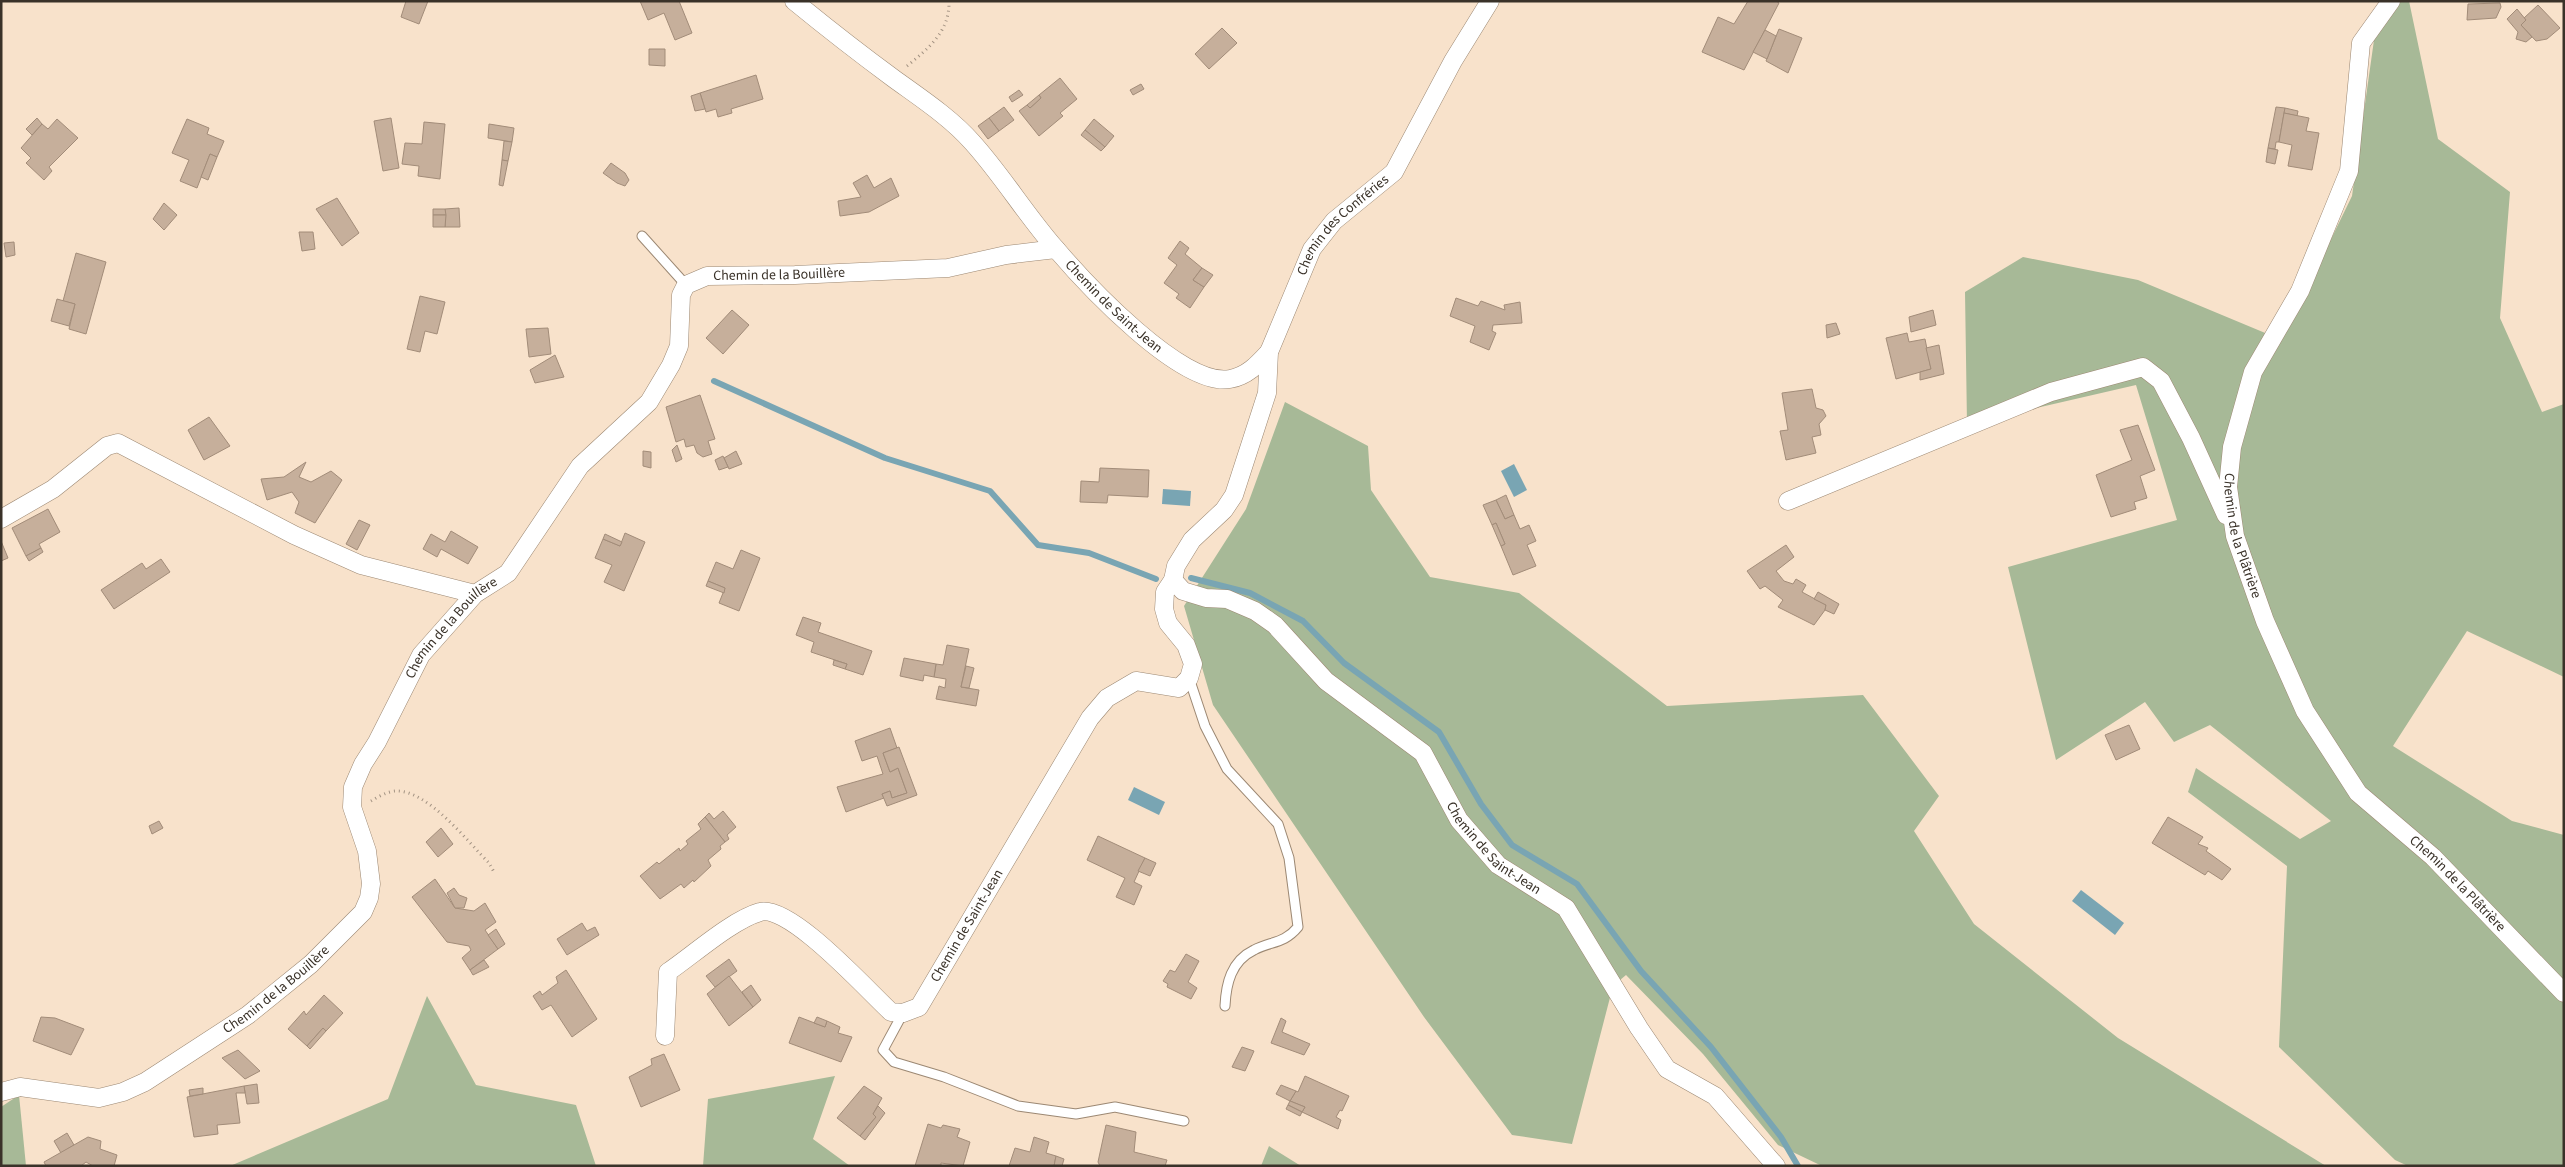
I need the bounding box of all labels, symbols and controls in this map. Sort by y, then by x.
street label: Chemin des Confréries [1292,170,1393,278]
street label: Chemin de Saint-Jean [1060,256,1167,358]
street label: Chemin de la Bouillère [713,263,845,286]
street label: Chemin de la Plâtrière [2218,472,2266,601]
street label: Chemin de la Bouillère [401,572,501,682]
street label: Chemin de Saint-Jean [1441,798,1545,900]
street label: Chemin de la Plâtrière [2405,831,2510,937]
street label: Chemin de Saint-Jean [926,866,1008,986]
street label: Chemin de la Bouillère [219,941,334,1039]

